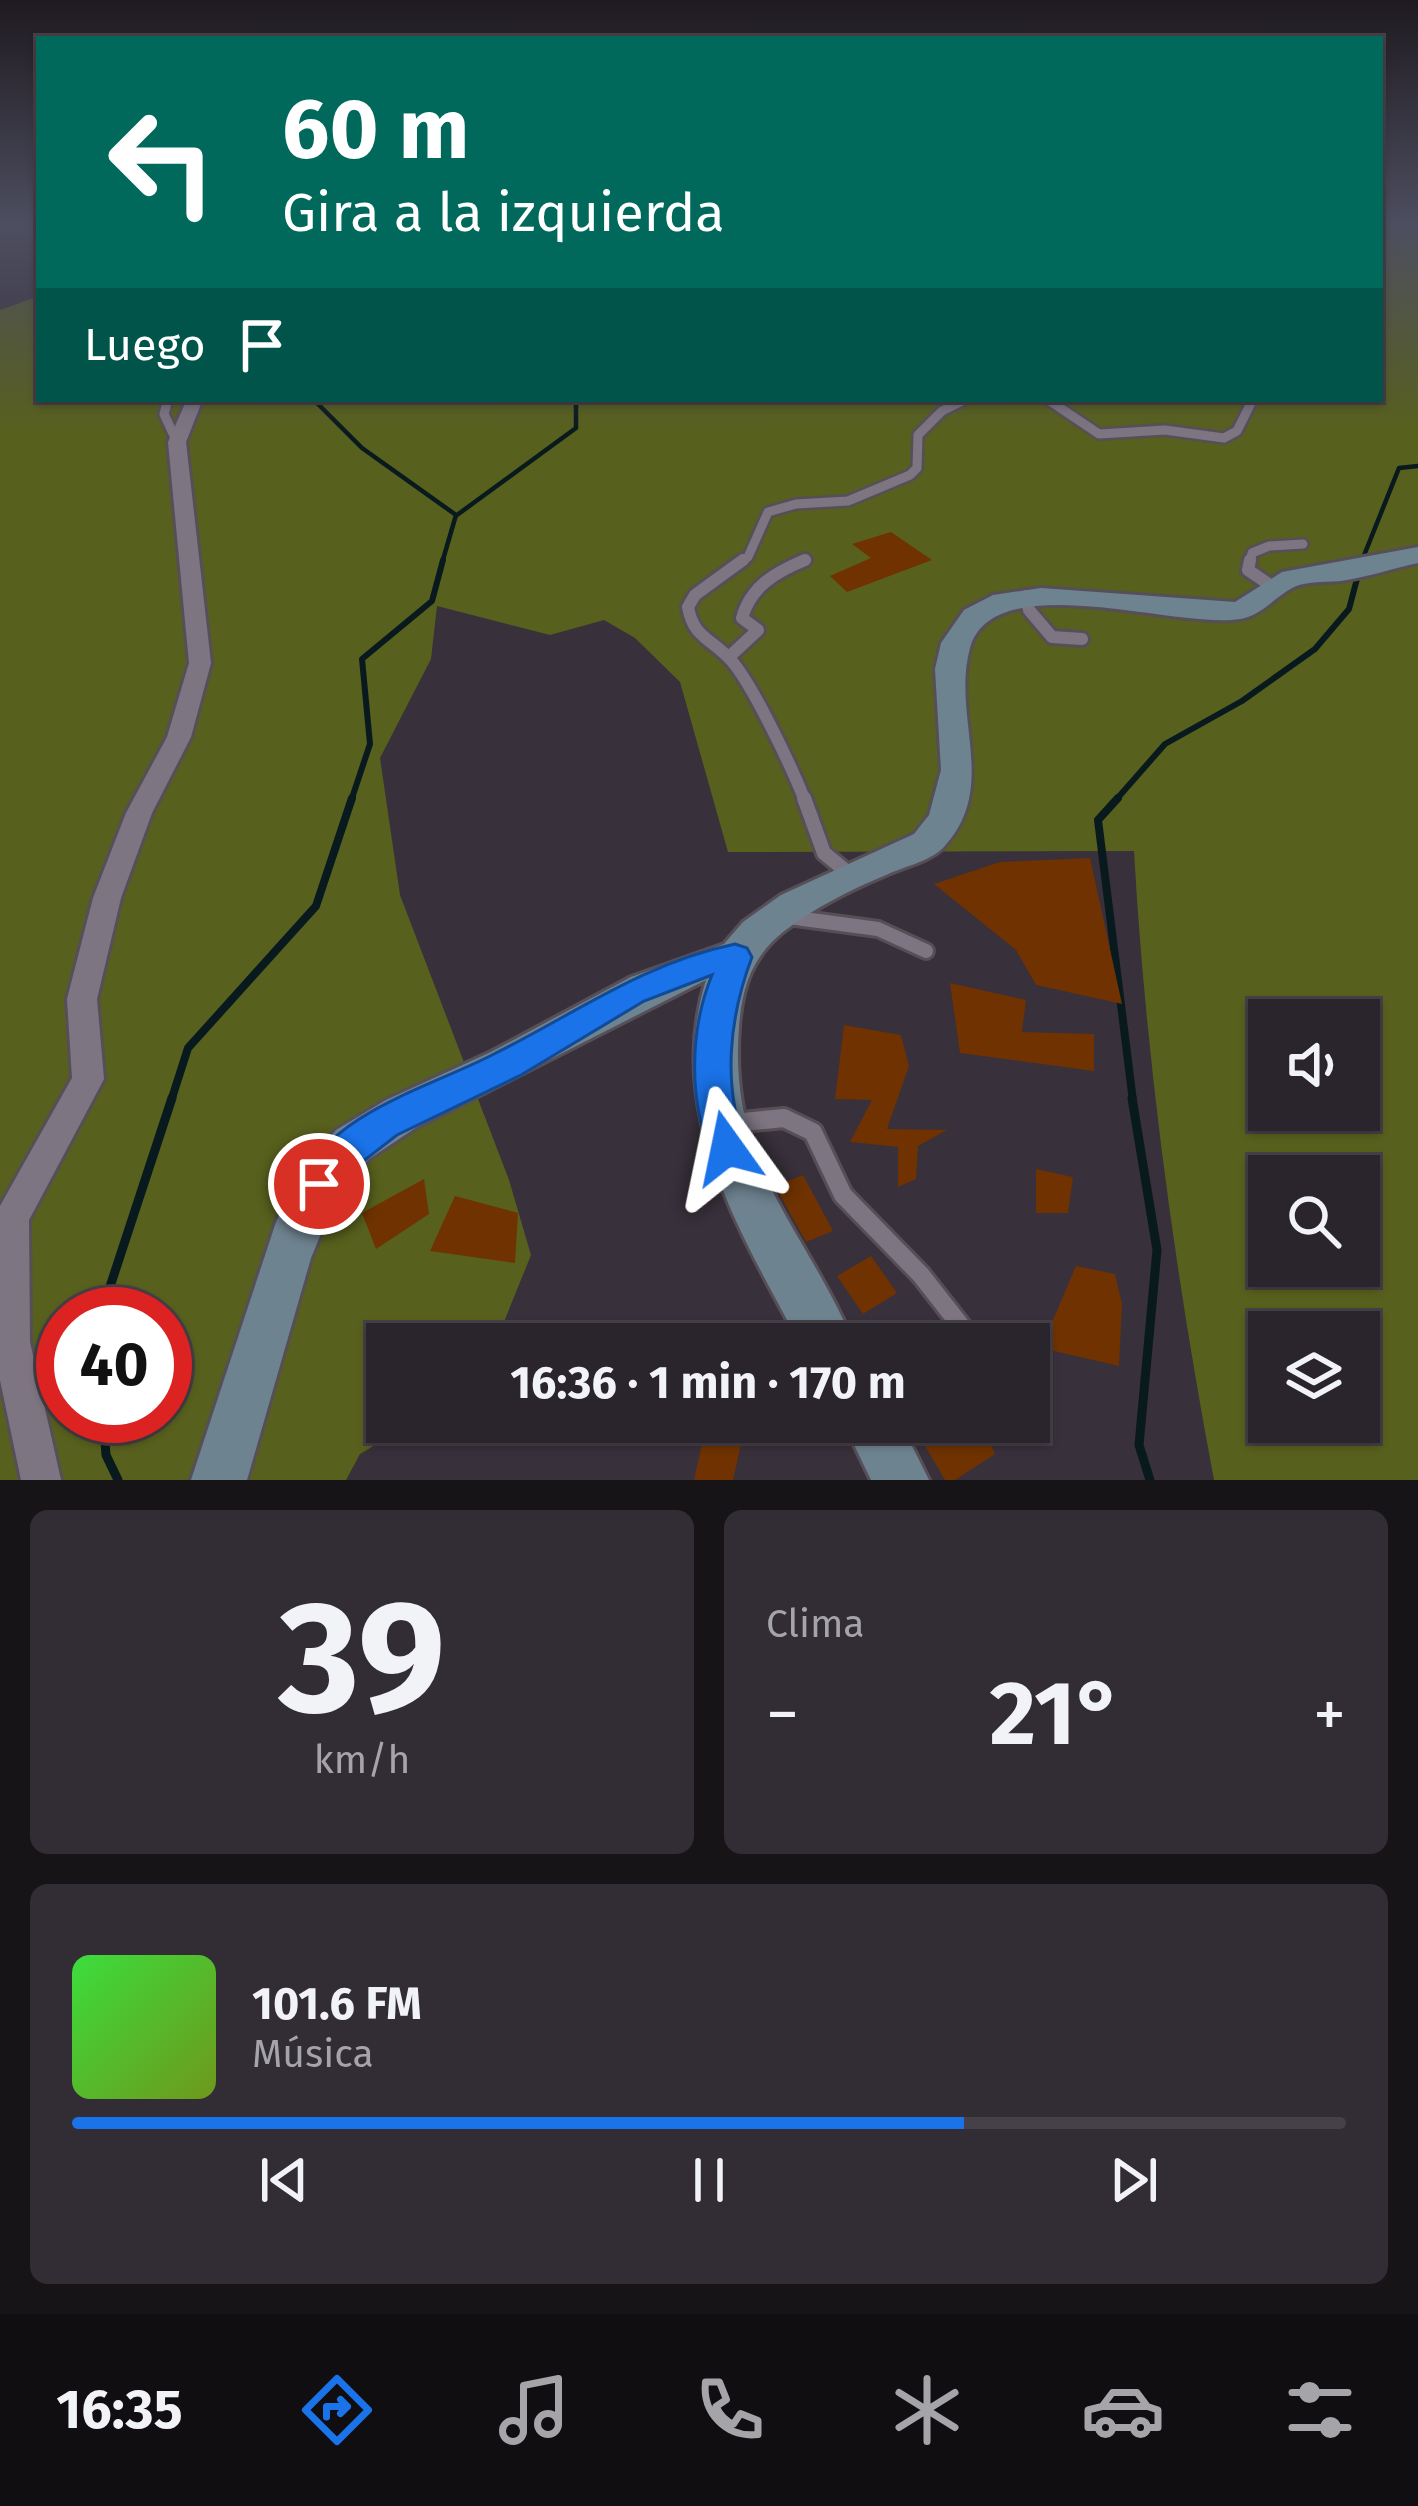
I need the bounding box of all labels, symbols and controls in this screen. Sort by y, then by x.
text: 60 m [282,79,469,180]
icon: left [84,84,240,240]
text: Gira a la izquierda [282,181,725,245]
icon: arrive [229,312,295,378]
text: Luego [84,318,205,372]
map controls [1248,999,1380,1443]
button: sound [1248,999,1380,1131]
position arrow [664,1085,790,1211]
pin [268,1133,370,1235]
icon: arrive [286,1151,352,1217]
button: search [1248,1155,1380,1287]
speed limit sign: 40 [36,1287,192,1443]
button: layers [1248,1311,1380,1443]
text: 16:36 · 1 min · 170 m [510,1356,906,1410]
text: 39 [279,1565,445,1752]
text: Clima [766,1601,865,1647]
text: 21° [989,1660,1123,1768]
text: − [766,1675,799,1754]
text: + [1313,1675,1346,1754]
text: km/h [314,1737,410,1783]
text: 101.6 FM [252,1977,422,2031]
text: Música [252,2031,374,2077]
icon: previous [251,2147,317,2213]
icon: pause [676,2147,742,2213]
icon: next [1101,2147,1167,2213]
icon: directions [295,2368,379,2452]
icon: music [492,2368,576,2452]
icon: phone [688,2368,772,2452]
icon: climate [885,2368,969,2452]
icon: car [1081,2368,1165,2452]
icon: filters [1278,2368,1362,2452]
text: 16:35 [56,2378,183,2442]

